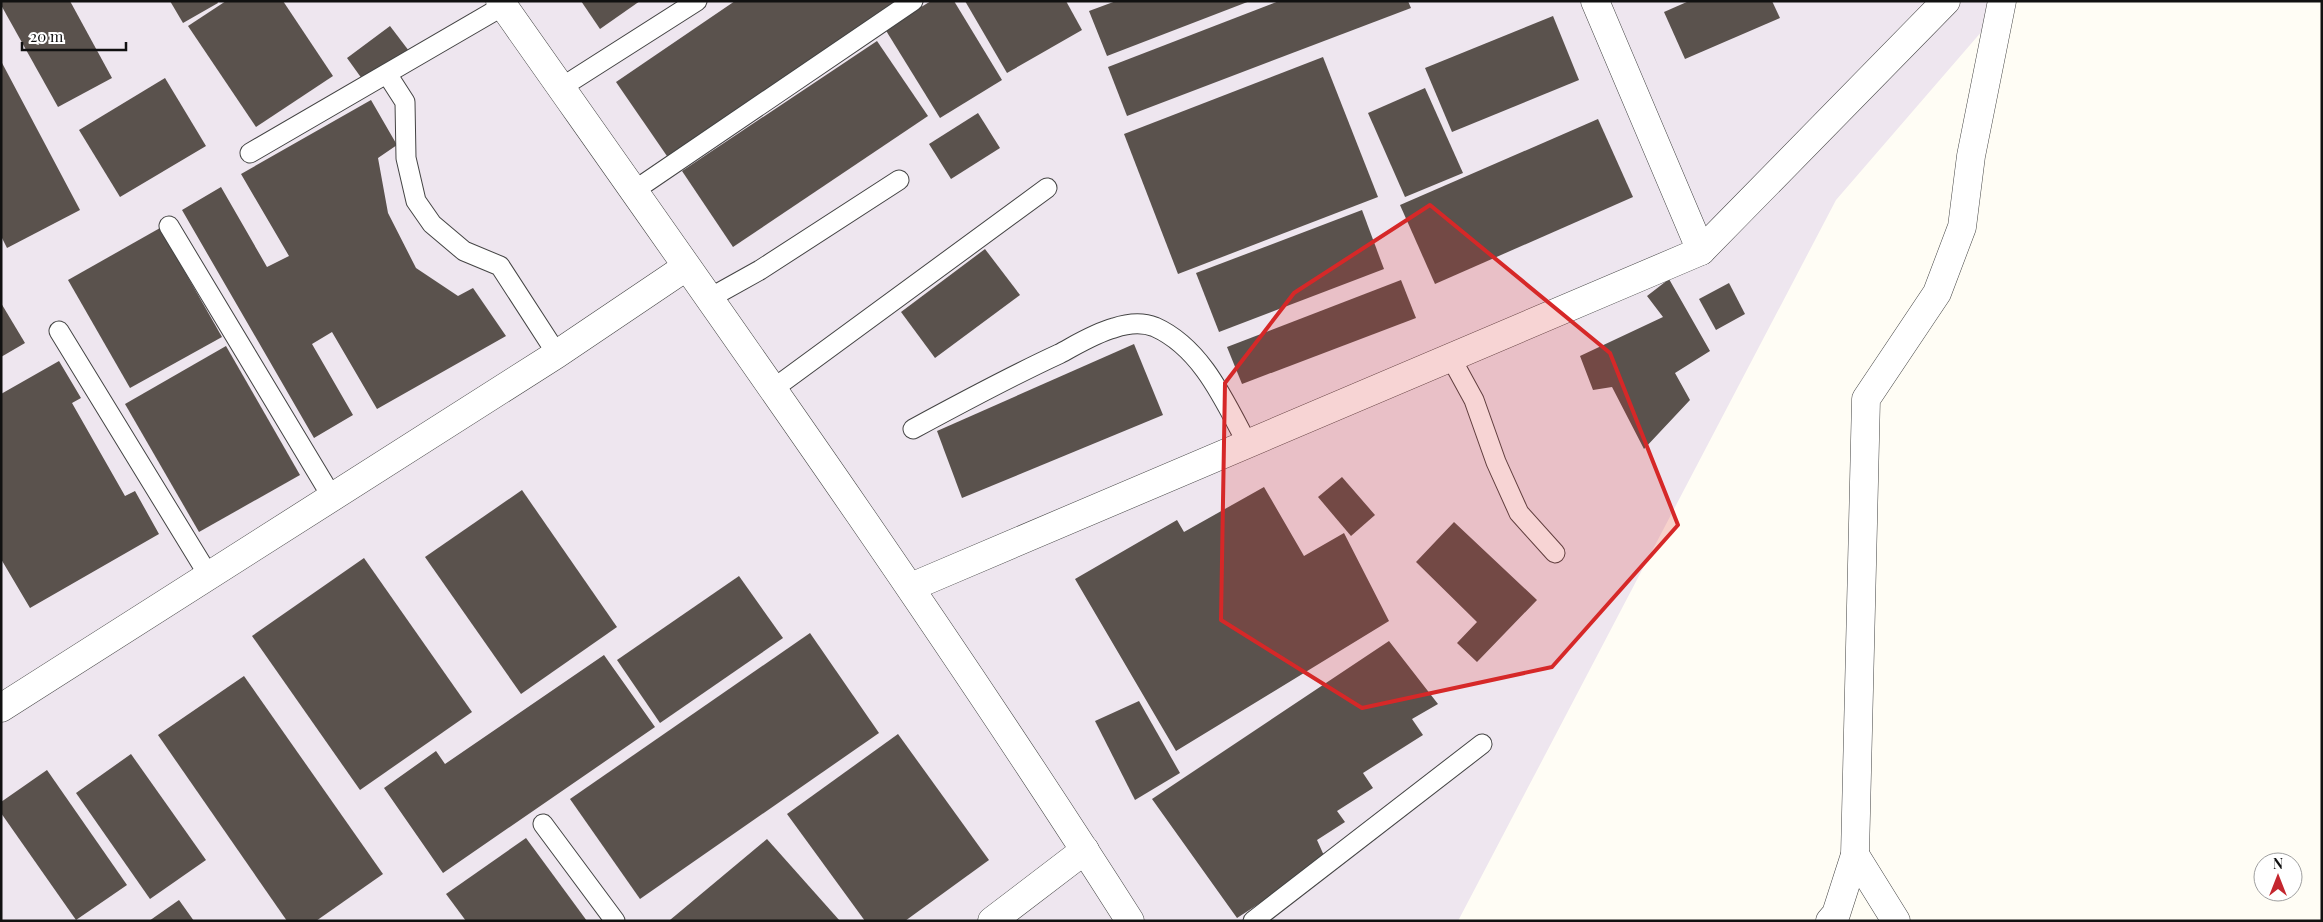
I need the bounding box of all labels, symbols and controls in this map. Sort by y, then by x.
scale bar [22,20,126,52]
text: 20 m [30,26,64,46]
north arrow [2253,852,2303,902]
text: N [2273,854,2283,873]

